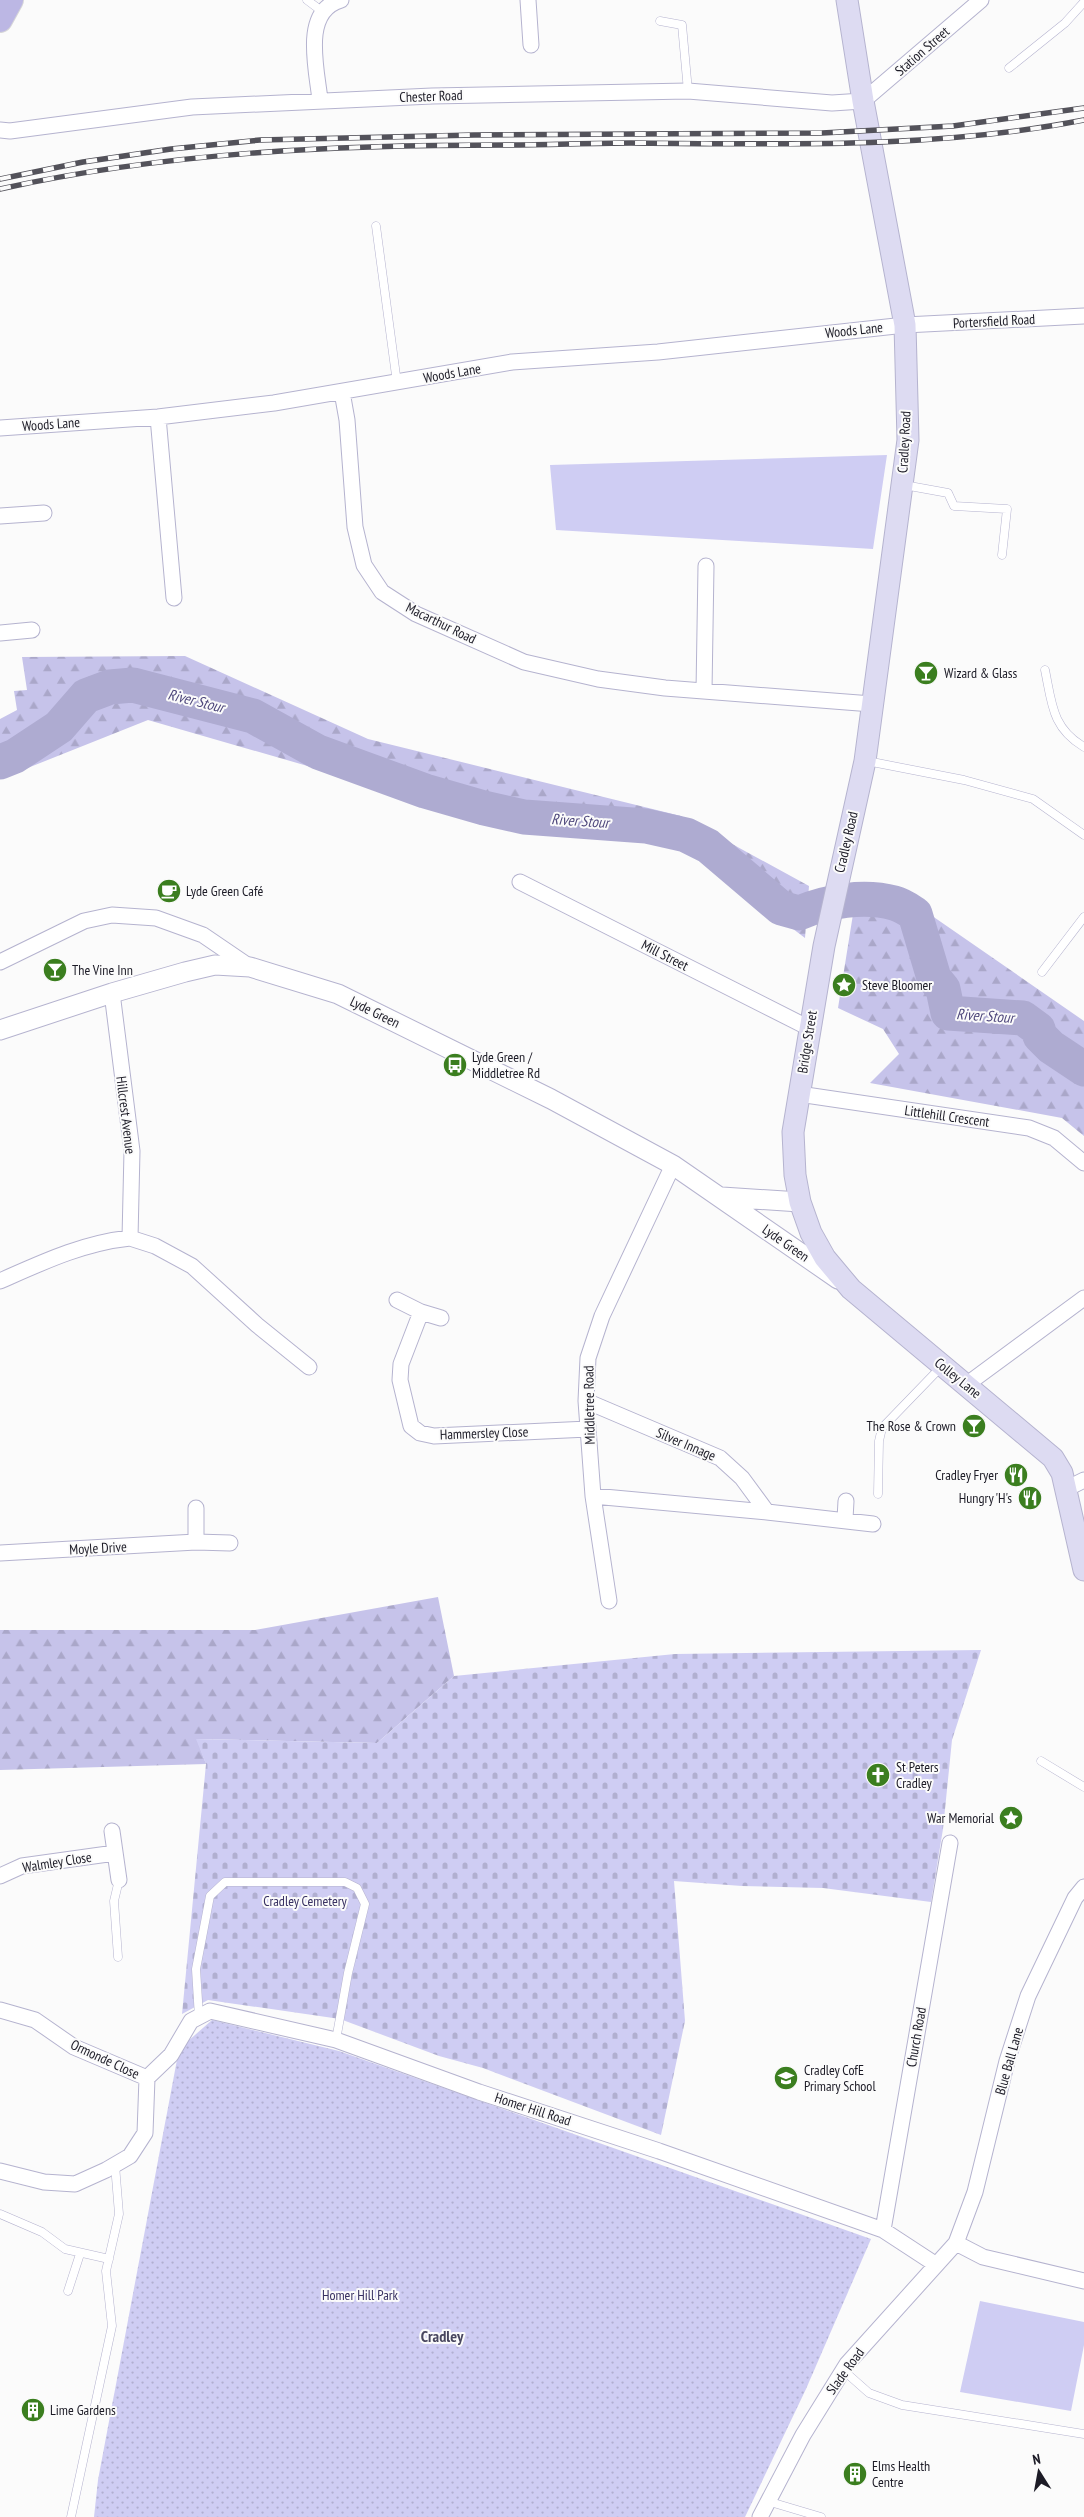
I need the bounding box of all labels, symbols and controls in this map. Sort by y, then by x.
street label: Station Street [891,22,953,80]
street label: Chester Road [399,86,463,106]
street label: Portersfield Road [952,310,1036,332]
street label: Woods Lane [824,318,884,342]
street label: Woods Lane [422,359,482,387]
street label: Cradley Road [893,410,915,474]
street label: Woods Lane [21,413,81,435]
street label: Macarthur Road [403,598,479,648]
bar icon: Wizard & Glass [913,660,939,686]
place label: Wizard & Glass [944,664,1018,682]
water label: River Stour [166,684,228,717]
water label: River Stour [551,809,611,832]
street label: Cradley Road [830,810,862,874]
cafe icon: Lyde Green Café [156,878,182,904]
place label: Lyde Green Café [186,882,263,900]
street label: Mill Street [638,936,692,975]
bar icon: The Vine Inn [42,957,68,983]
place label: The Vine Inn [72,961,133,979]
place icon: Steve Bloomer [831,972,857,998]
place label: Steve Bloomer [862,976,932,994]
street label: Lyde Green [347,992,403,1032]
water label: River Stour [956,1004,1016,1027]
street label: Bridge Street [793,1009,821,1075]
place label: Lyde Green / Middletree Rd [472,1048,540,1082]
bus stop icon: Lyde Green / Middletree Rd [442,1052,468,1078]
street label: Hillcrest Avenue [112,1075,140,1155]
street label: Littlehill Crescent [903,1101,991,1131]
street label: Lyde Green [759,1220,813,1266]
street label: Colley Lane [931,1354,985,1402]
street label: Middletree Road [579,1365,599,1445]
bar icon: The Rose & Crown [961,1413,987,1439]
place label: The Rose & Crown [867,1417,956,1435]
street label: Hammersley Close [439,1422,529,1444]
street label: Silver Innage [653,1423,719,1465]
restaurant icon: Cradley Fryer [1003,1462,1029,1488]
place label: Cradley Fryer [935,1466,998,1484]
restaurant icon: Hungry 'H's [1017,1485,1043,1511]
place label: Hungry 'H's [959,1489,1012,1507]
street label: Moyle Drive [69,1537,127,1558]
place label: St Peters Cradley [896,1758,939,1792]
church icon: St Peters Cradley [865,1762,891,1788]
place icon: War Memorial [998,1805,1024,1831]
place label: War Memorial [927,1809,995,1827]
street label: Walmley Close [21,1848,93,1876]
park label: Cradley Cemetery [263,1892,348,1910]
street label: Church Road [902,2006,930,2068]
street label: Blue Ball Lane [991,2025,1027,2097]
street label: Ormonde Close [68,2035,142,2083]
place label: Cradley CofE Primary School [804,2061,876,2095]
school or university icon: Cradley CofE Primary School [773,2065,799,2091]
street label: Homer Hill Road [493,2088,573,2130]
park label: Homer Hill Park [322,2286,399,2304]
district label: Cradley [421,2326,464,2346]
street label: Slade Road [822,2344,868,2398]
building icon: Lime Gardens [20,2397,46,2423]
place label: Lime Gardens [50,2401,116,2419]
north arrow [1014,2447,1064,2497]
text: N [1031,2450,1042,2469]
place label: Elms Health Centre [872,2457,930,2491]
building icon: Elms Health Centre [842,2461,868,2487]

